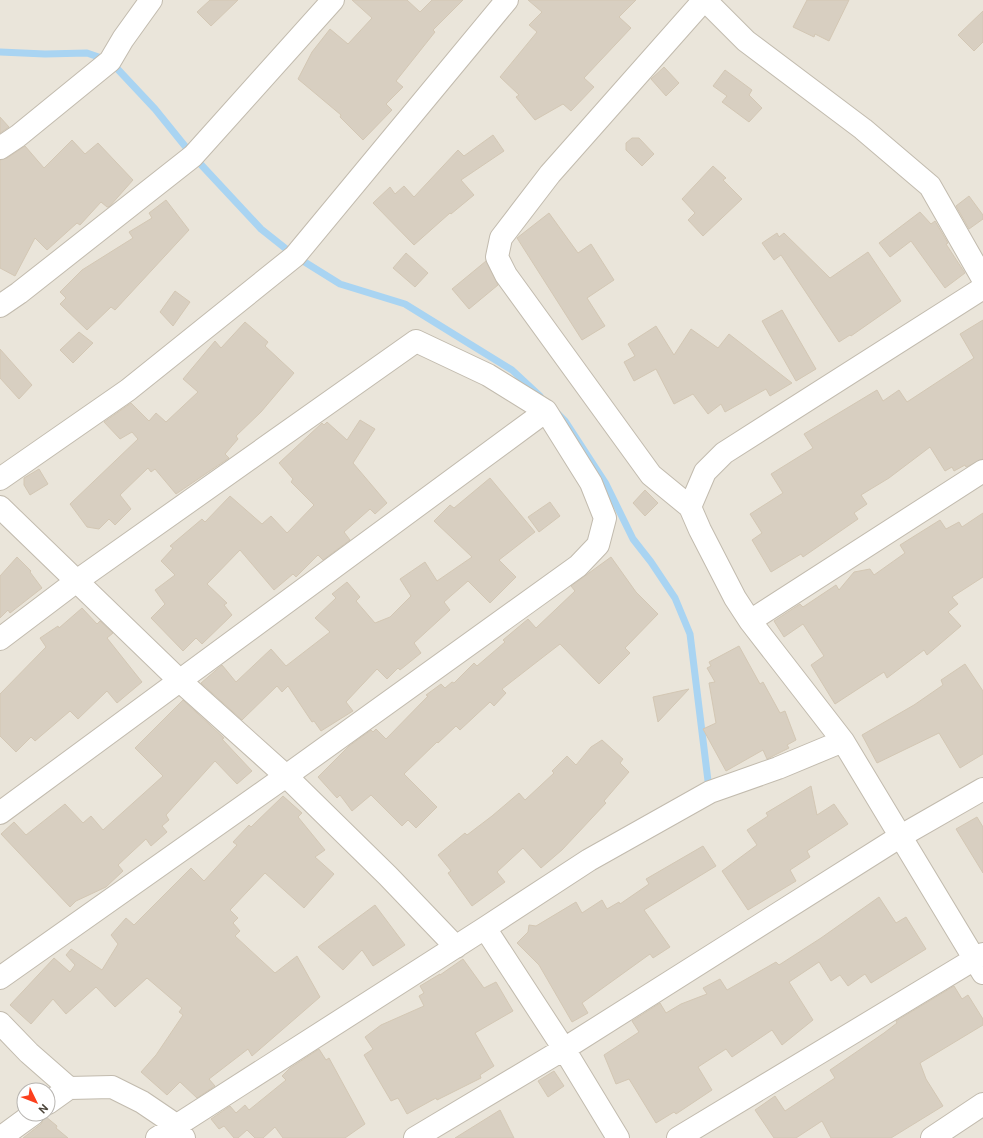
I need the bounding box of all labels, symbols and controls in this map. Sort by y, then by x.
north arrow [16,1082,56,1122]
text: N [35,1101,51,1117]

